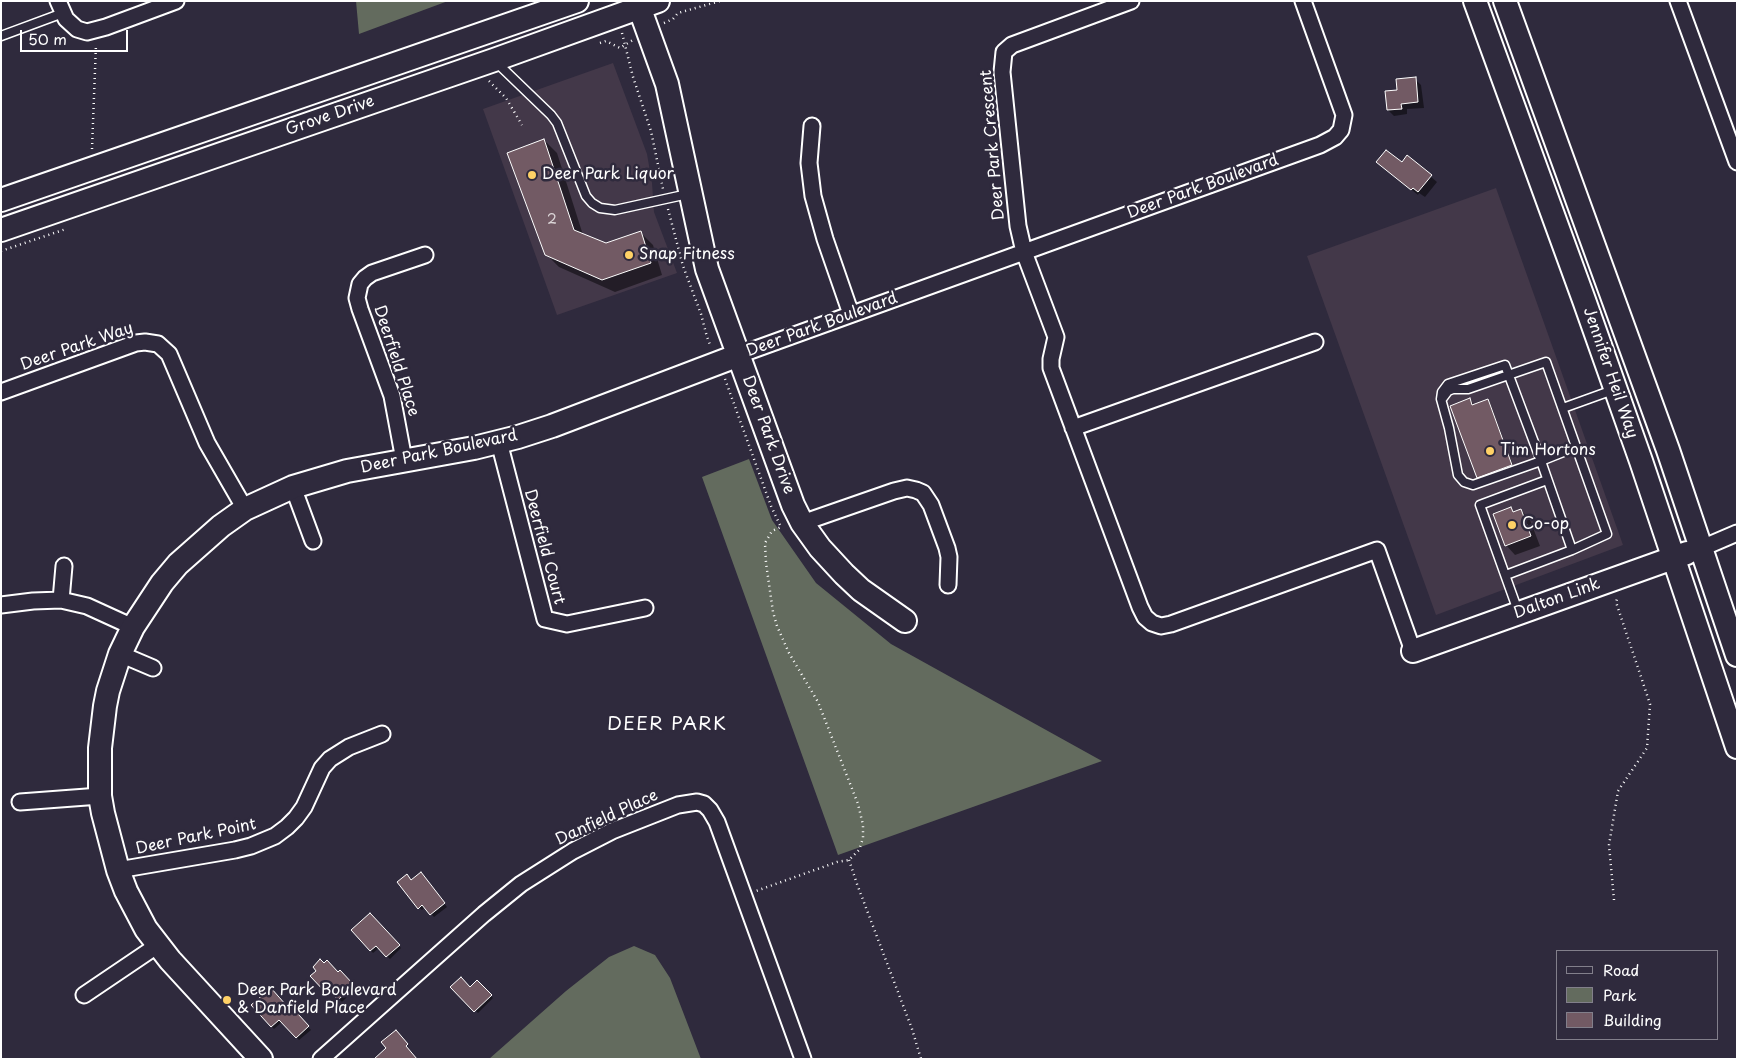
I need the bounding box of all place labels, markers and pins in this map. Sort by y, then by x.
place label: Deer Park Liquor [542,165,674,185]
marker: Deer Park Liquor [526,169,538,181]
place label: Snap Fitness [639,245,735,265]
marker: Snap Fitness [623,249,635,261]
place label: Tim Hortons [1500,441,1596,461]
marker: Tim Hortons [1484,445,1496,457]
place label: Co-op [1522,515,1569,535]
marker: Co-op [1506,519,1518,531]
place label: Deer Park Boulevard & Danfield Place [237,981,397,1019]
marker: Deer Park Boulevard & Danfield Place [221,994,233,1006]

